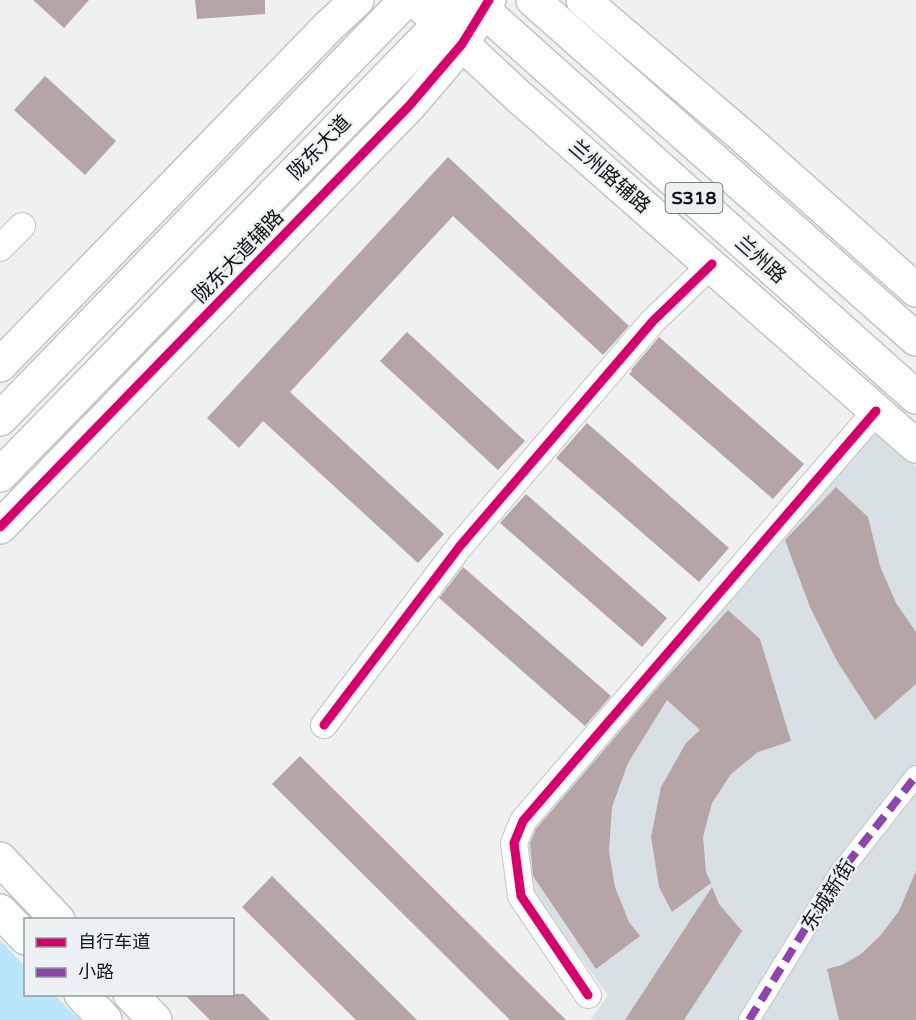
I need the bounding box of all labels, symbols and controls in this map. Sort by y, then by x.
street label: 陇东大道 [283,111,356,185]
street label: 兰州路辅路 [564,135,655,219]
road number: S318 [666,183,722,213]
street label: 陇东大道辅路 [188,205,289,308]
street label: 兰州路 [730,231,791,289]
street label: 东城新街 [797,855,861,936]
legend [24,918,234,996]
text: 自行车道 [78,931,150,953]
text: 小路 [78,961,114,983]

